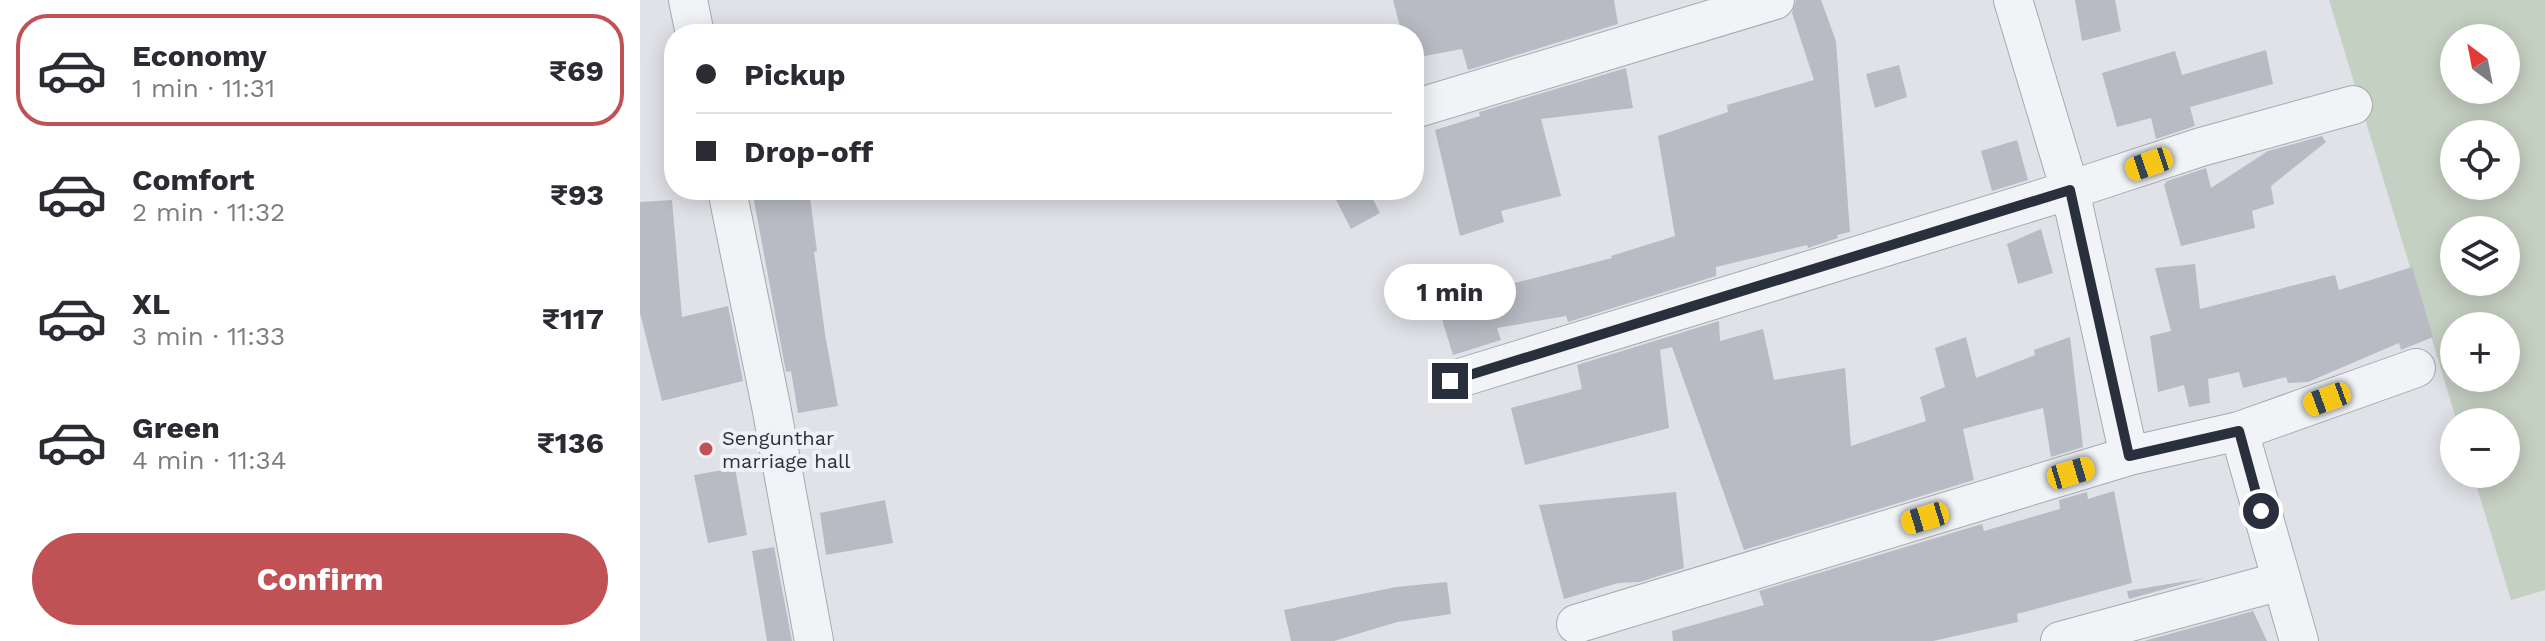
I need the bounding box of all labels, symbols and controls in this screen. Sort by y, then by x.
north arrow [2440,24,2520,104]
map controls [2440,24,2520,488]
icon: car [36,34,108,106]
text: Economy [132,38,267,73]
text: ₹69 [549,53,604,88]
text: Pickup [744,57,846,92]
text: 1 min · 11:31 [132,73,275,103]
button: locate [2440,120,2520,200]
text: Drop-off [744,134,873,169]
car [2122,145,2176,183]
icon: car [36,158,108,230]
text: Comfort [132,162,254,197]
text: ₹93 [550,177,604,212]
text: 2 min · 11:32 [132,197,285,227]
button: layers [2440,216,2520,296]
callout: 1 min [1384,265,1516,321]
text: 1 min [1417,277,1483,307]
icon: car [36,282,108,354]
text: XL [132,286,170,321]
text: ₹117 [542,301,604,336]
button: + [2440,312,2520,392]
text: 3 min · 11:33 [132,321,285,351]
route end [1432,363,1468,399]
car [2300,380,2354,418]
icon: car [36,406,108,478]
button: − [2440,408,2520,488]
text: Green [132,410,220,445]
text: ₹136 [537,425,604,460]
place label: Sengunthar marriage hall [722,426,850,473]
marker: Sengunthar marriage hall [697,440,715,458]
text: 4 min · 11:34 [132,445,287,475]
car [2045,455,2097,491]
route start [2243,493,2279,529]
car [1899,500,1951,536]
button: Confirm [32,533,608,625]

